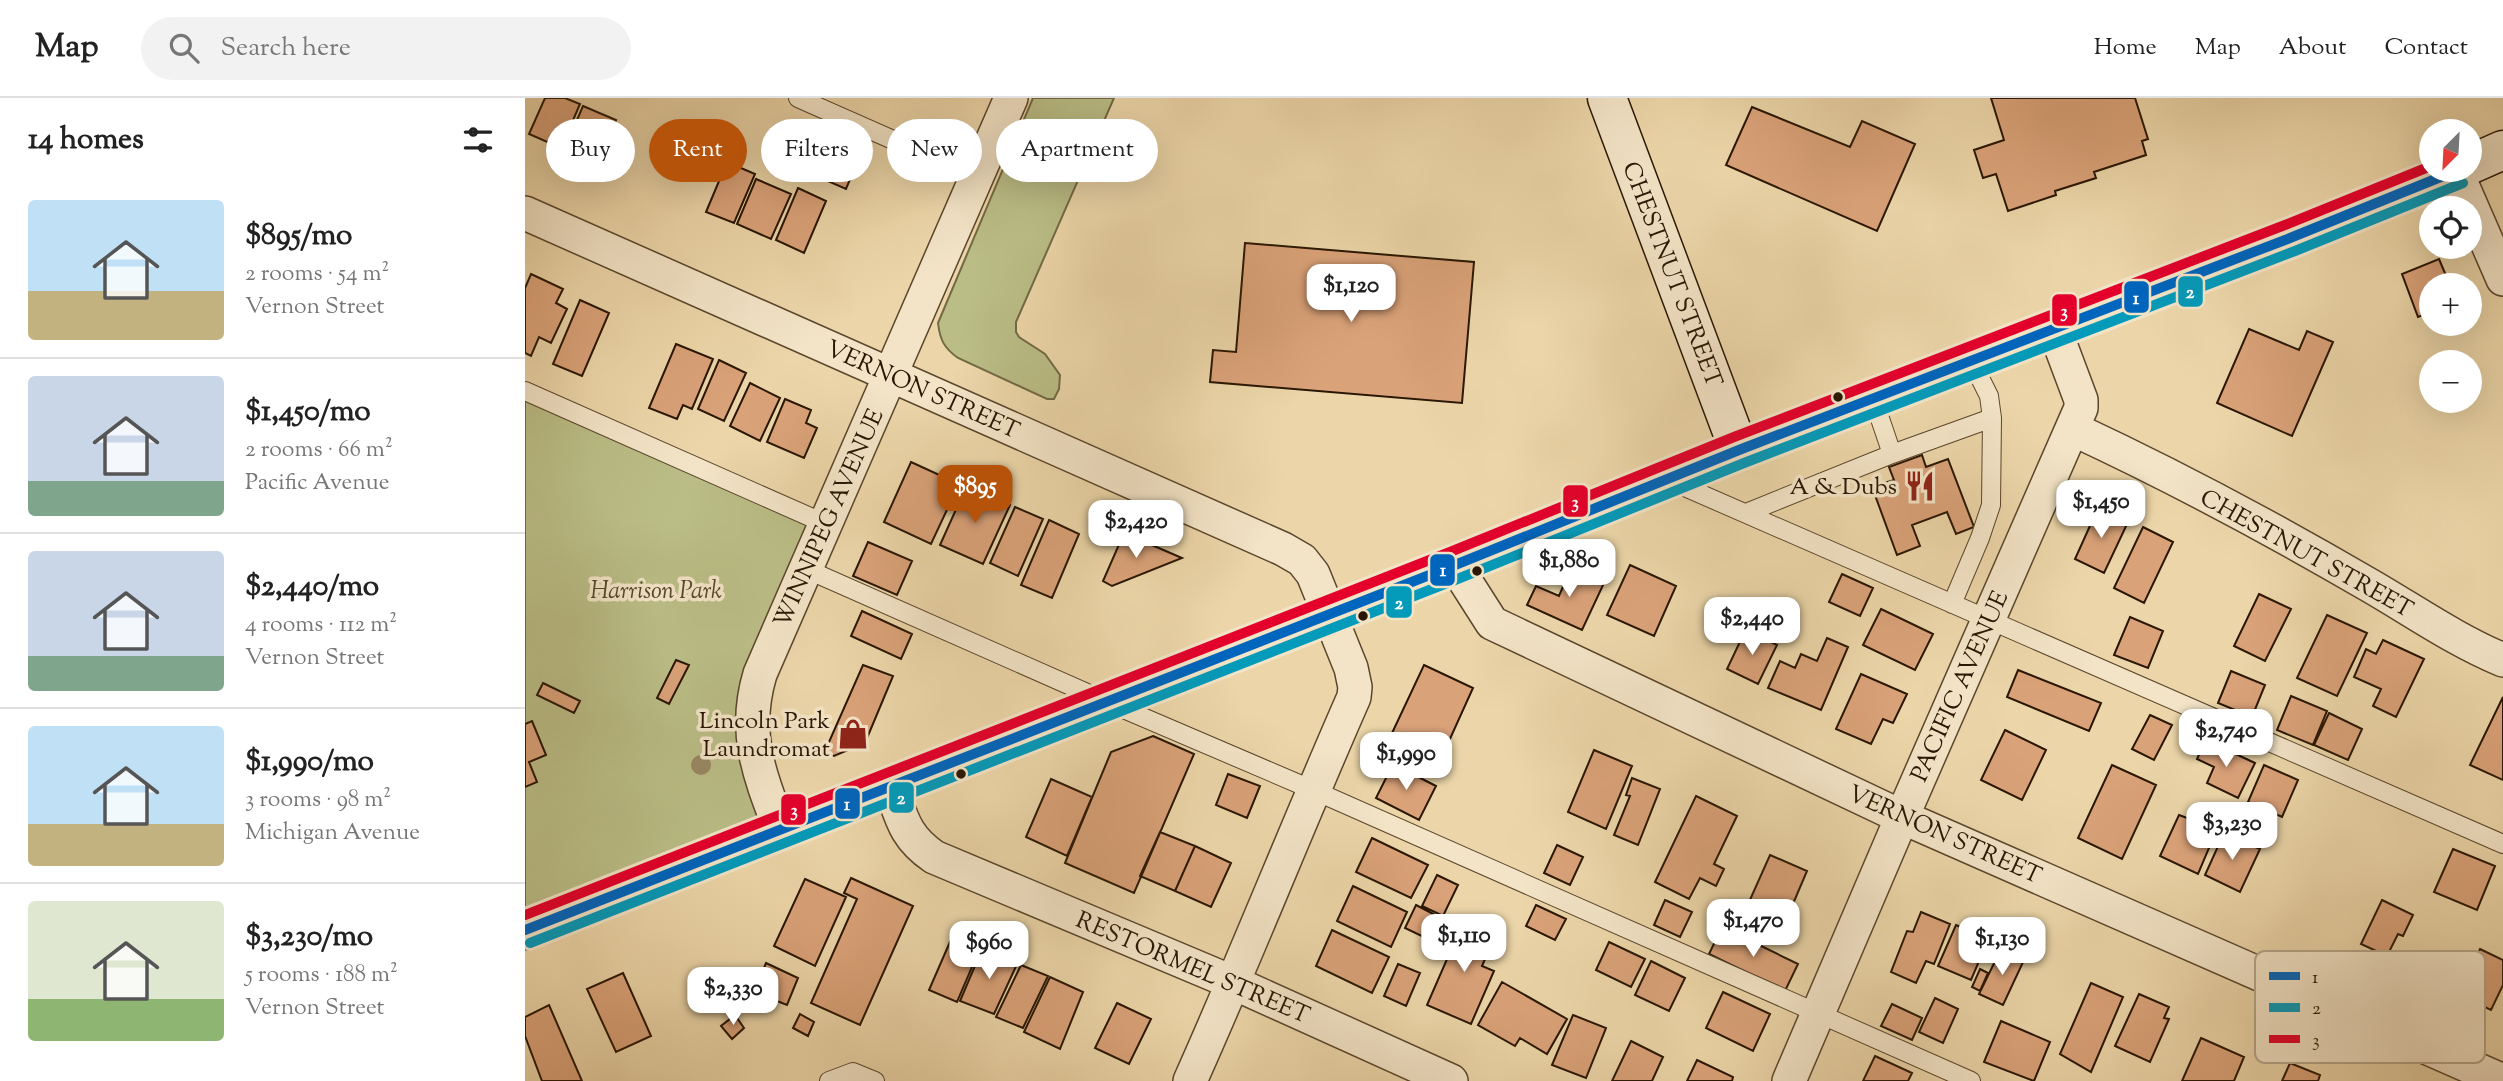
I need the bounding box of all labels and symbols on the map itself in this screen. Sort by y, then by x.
north arrow [2419,119,2481,182]
street label: CHESTNUT STREET [1612,157,1730,392]
pin: $1,120 [1294,264,1408,324]
line badge: 2 [2177,275,2204,308]
line badge: 1 [2123,280,2150,314]
text: 2 [2186,280,2195,307]
text: 1 [2133,286,2140,313]
line badge: 3 [2051,293,2078,327]
text: 3 [2060,299,2068,326]
street label: VERNON STREET [820,333,1025,449]
unlabelled marker [1831,390,1845,404]
street label: WINNIPEG AVENUE [766,403,894,634]
pin: $895 [934,466,1016,525]
restaurant icon: A & Dubs [1903,469,1937,503]
place label: A & Dubs [1789,471,1897,505]
pin: $1,450 [2044,480,2158,540]
street label: CHESTNUT STREET [2193,482,2419,628]
line badge: 3 [1562,484,1589,518]
text: 3 [1571,490,1579,517]
pin: $2,420 [1079,500,1193,560]
pin: $1,880 [1512,540,1626,599]
line badge: 1 [1429,553,1456,587]
text: 1 [1440,558,1447,585]
unlabelled marker [1470,564,1484,578]
park label: Harrison Park [590,575,722,609]
line badge: 2 [1385,585,1413,619]
street label: PACIFIC AVENUE [1903,585,2018,788]
text: 2 [1395,591,1404,618]
pin: $2,440 [1695,598,1809,657]
unlabelled marker [1356,609,1370,623]
place label: Lincoln Park Laundromat [699,705,830,767]
pin: $2,740 [2169,710,2283,769]
shop icon: Lincoln Park Laundromat [836,717,870,751]
pin: $1,990 [1349,732,1463,792]
unlabelled marker [954,767,968,781]
street label: VERNON STREET [1842,778,2047,894]
line badge: 2 [888,781,915,814]
text: 2 [897,786,906,813]
line badge: 1 [834,787,861,820]
text: 1 [844,792,851,819]
line badge: 3 [780,793,807,826]
text: 3 [790,798,798,825]
pin: $3,230 [2175,802,2289,862]
pin: $1,470 [1696,900,1810,959]
street label: RESTORMEL STREET [1070,904,1315,1034]
pin: $1,110 [1407,914,1521,974]
pin: $1,130 [1945,918,2059,977]
pin: $960 [948,922,1030,981]
legend [2255,951,2485,1063]
text: 1 [2312,965,2319,992]
pin: $2,330 [676,968,790,1027]
text: 2 [2312,996,2321,1023]
text: 3 [2312,1028,2320,1055]

